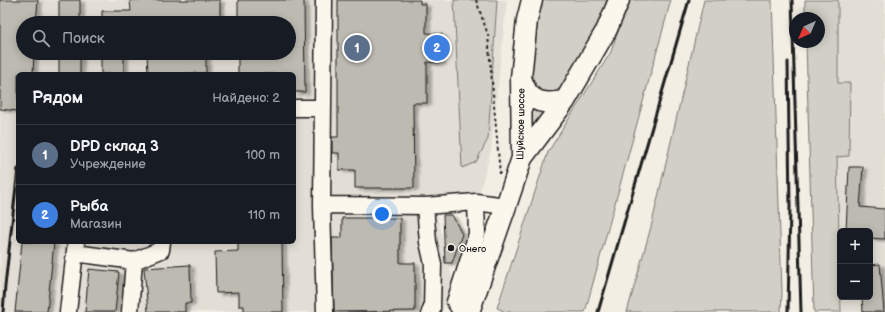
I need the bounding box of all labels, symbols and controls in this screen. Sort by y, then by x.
north arrow [789,12,825,48]
search box [16,16,296,60]
icon: search [30,27,52,49]
text: Поиск [62,29,105,48]
pin: 1 [344,33,370,63]
pin: 2 [424,33,450,63]
text: Рядом [32,88,83,108]
street label: Шуйское шоссе [514,88,528,160]
text: Найдено: 2 [212,90,280,106]
text: DPD склад 3 [70,137,159,156]
text: 1 [42,147,48,163]
text: 100 m [245,147,280,163]
text: Учреждение [70,156,146,172]
text: Рыба [70,197,108,216]
your location [372,204,392,224]
text: 2 [41,207,49,223]
text: 110 m [248,207,280,223]
text: Магазин [70,216,122,232]
map controls [837,228,873,300]
button: + [837,228,873,264]
marker: Онего [446,243,456,253]
place label: Онего [459,243,486,255]
button: − [837,264,873,300]

